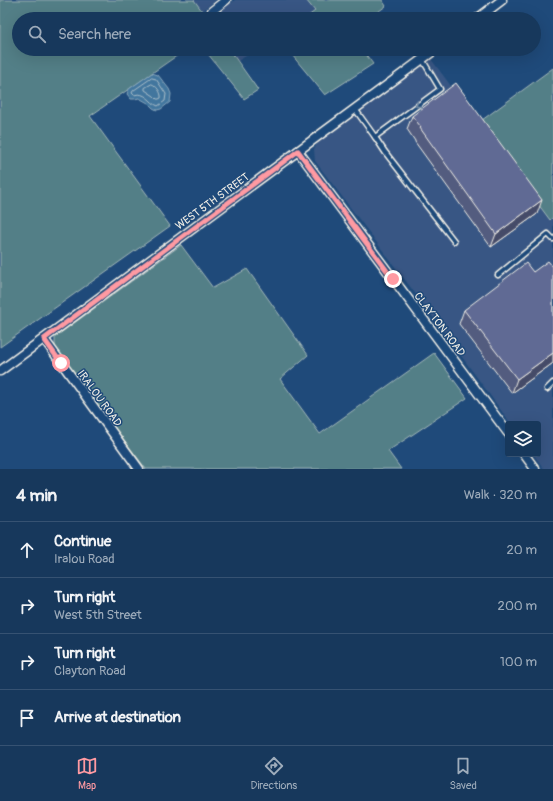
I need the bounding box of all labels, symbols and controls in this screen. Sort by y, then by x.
search box [12,12,541,56]
icon: search [26,23,48,45]
text: Search here [58,25,131,44]
one-way arrow [415,100,422,108]
street label: WEST 5TH STREET [173,170,252,232]
route end [384,270,402,288]
street label: CLAYTON ROAD [411,290,468,359]
route start [52,354,70,372]
street label: IRALOU ROAD [75,367,125,429]
map controls [505,421,541,457]
button: layers [505,421,541,457]
text: 4 min [16,485,57,506]
text: Walk · 320 m [464,487,537,503]
text: Continue [54,532,112,551]
icon: ahead [16,539,38,561]
text: 20 m [506,542,537,558]
text: Iralou Road [54,551,115,567]
text: Turn right [54,588,115,607]
icon: right [16,595,38,617]
text: 200 m [498,598,537,614]
text: West 5th Street [54,607,142,623]
text: Turn right [54,644,115,663]
icon: right [16,651,38,673]
text: 100 m [500,654,537,670]
text: Clayton Road [54,663,126,679]
icon: arrive [16,707,38,729]
text: Arrive at destination [54,708,181,727]
tab: Map [76,755,98,792]
tab: Directions [250,755,297,792]
tab: Saved [450,755,477,792]

